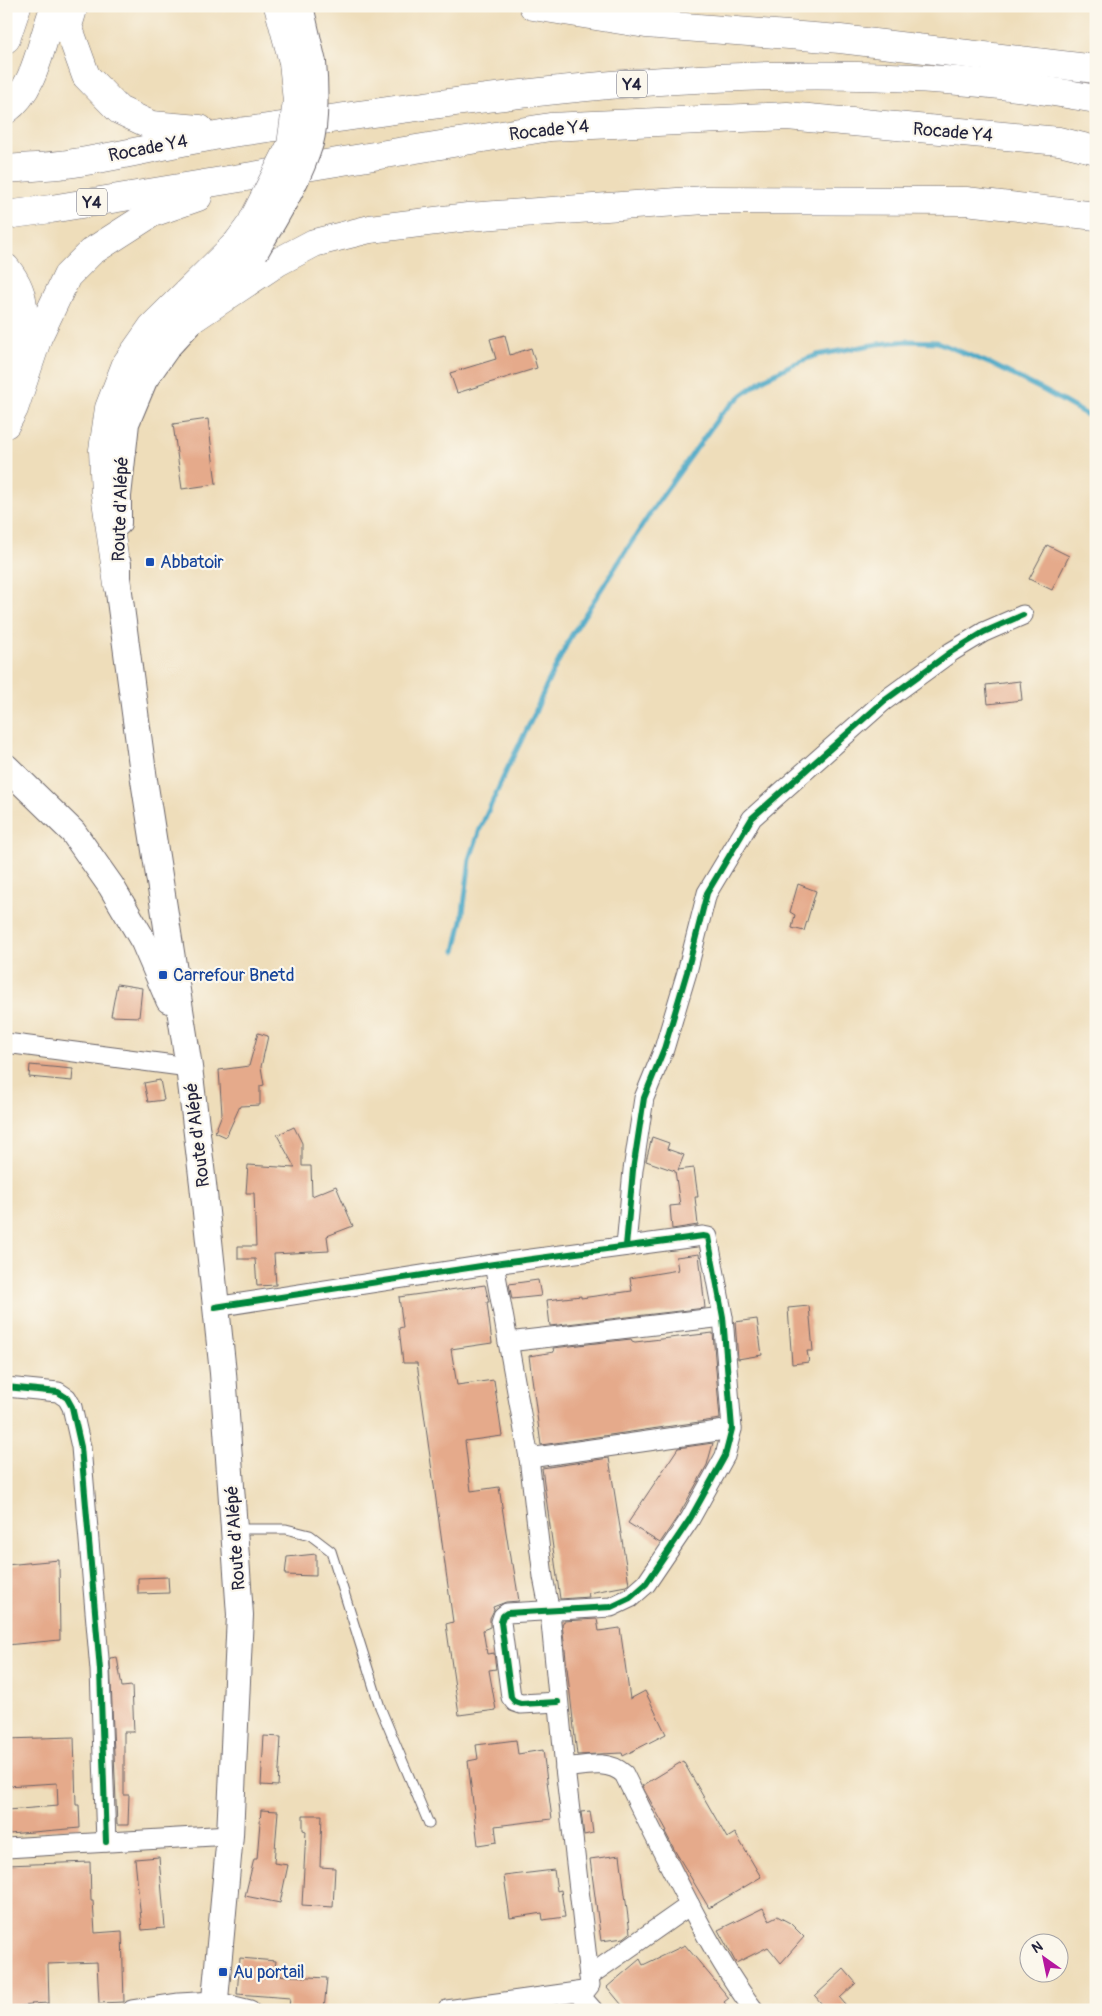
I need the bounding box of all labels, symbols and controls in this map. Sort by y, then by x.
road number: Y4 [617,70,647,98]
street label: Rocade Y4 [508,115,591,146]
street label: Rocade Y4 [912,118,995,148]
street label: Rocade Y4 [106,129,190,167]
road number: Y4 [77,188,107,216]
street label: Route d'Alépé [107,456,134,562]
place label: Abbatoir [160,551,224,574]
marker: Abbatoir [144,556,156,568]
place label: Carrefour Bnetd [173,964,294,987]
marker: Carrefour Bnetd [157,969,169,981]
street label: Route d'Alépé [180,1081,215,1189]
street label: Route d'Alépé [220,1485,251,1591]
north arrow [1020,1934,1070,1984]
text: N [1029,1938,1046,1957]
place label: Au portail [233,1961,305,1984]
marker: Au portail [217,1966,229,1978]

